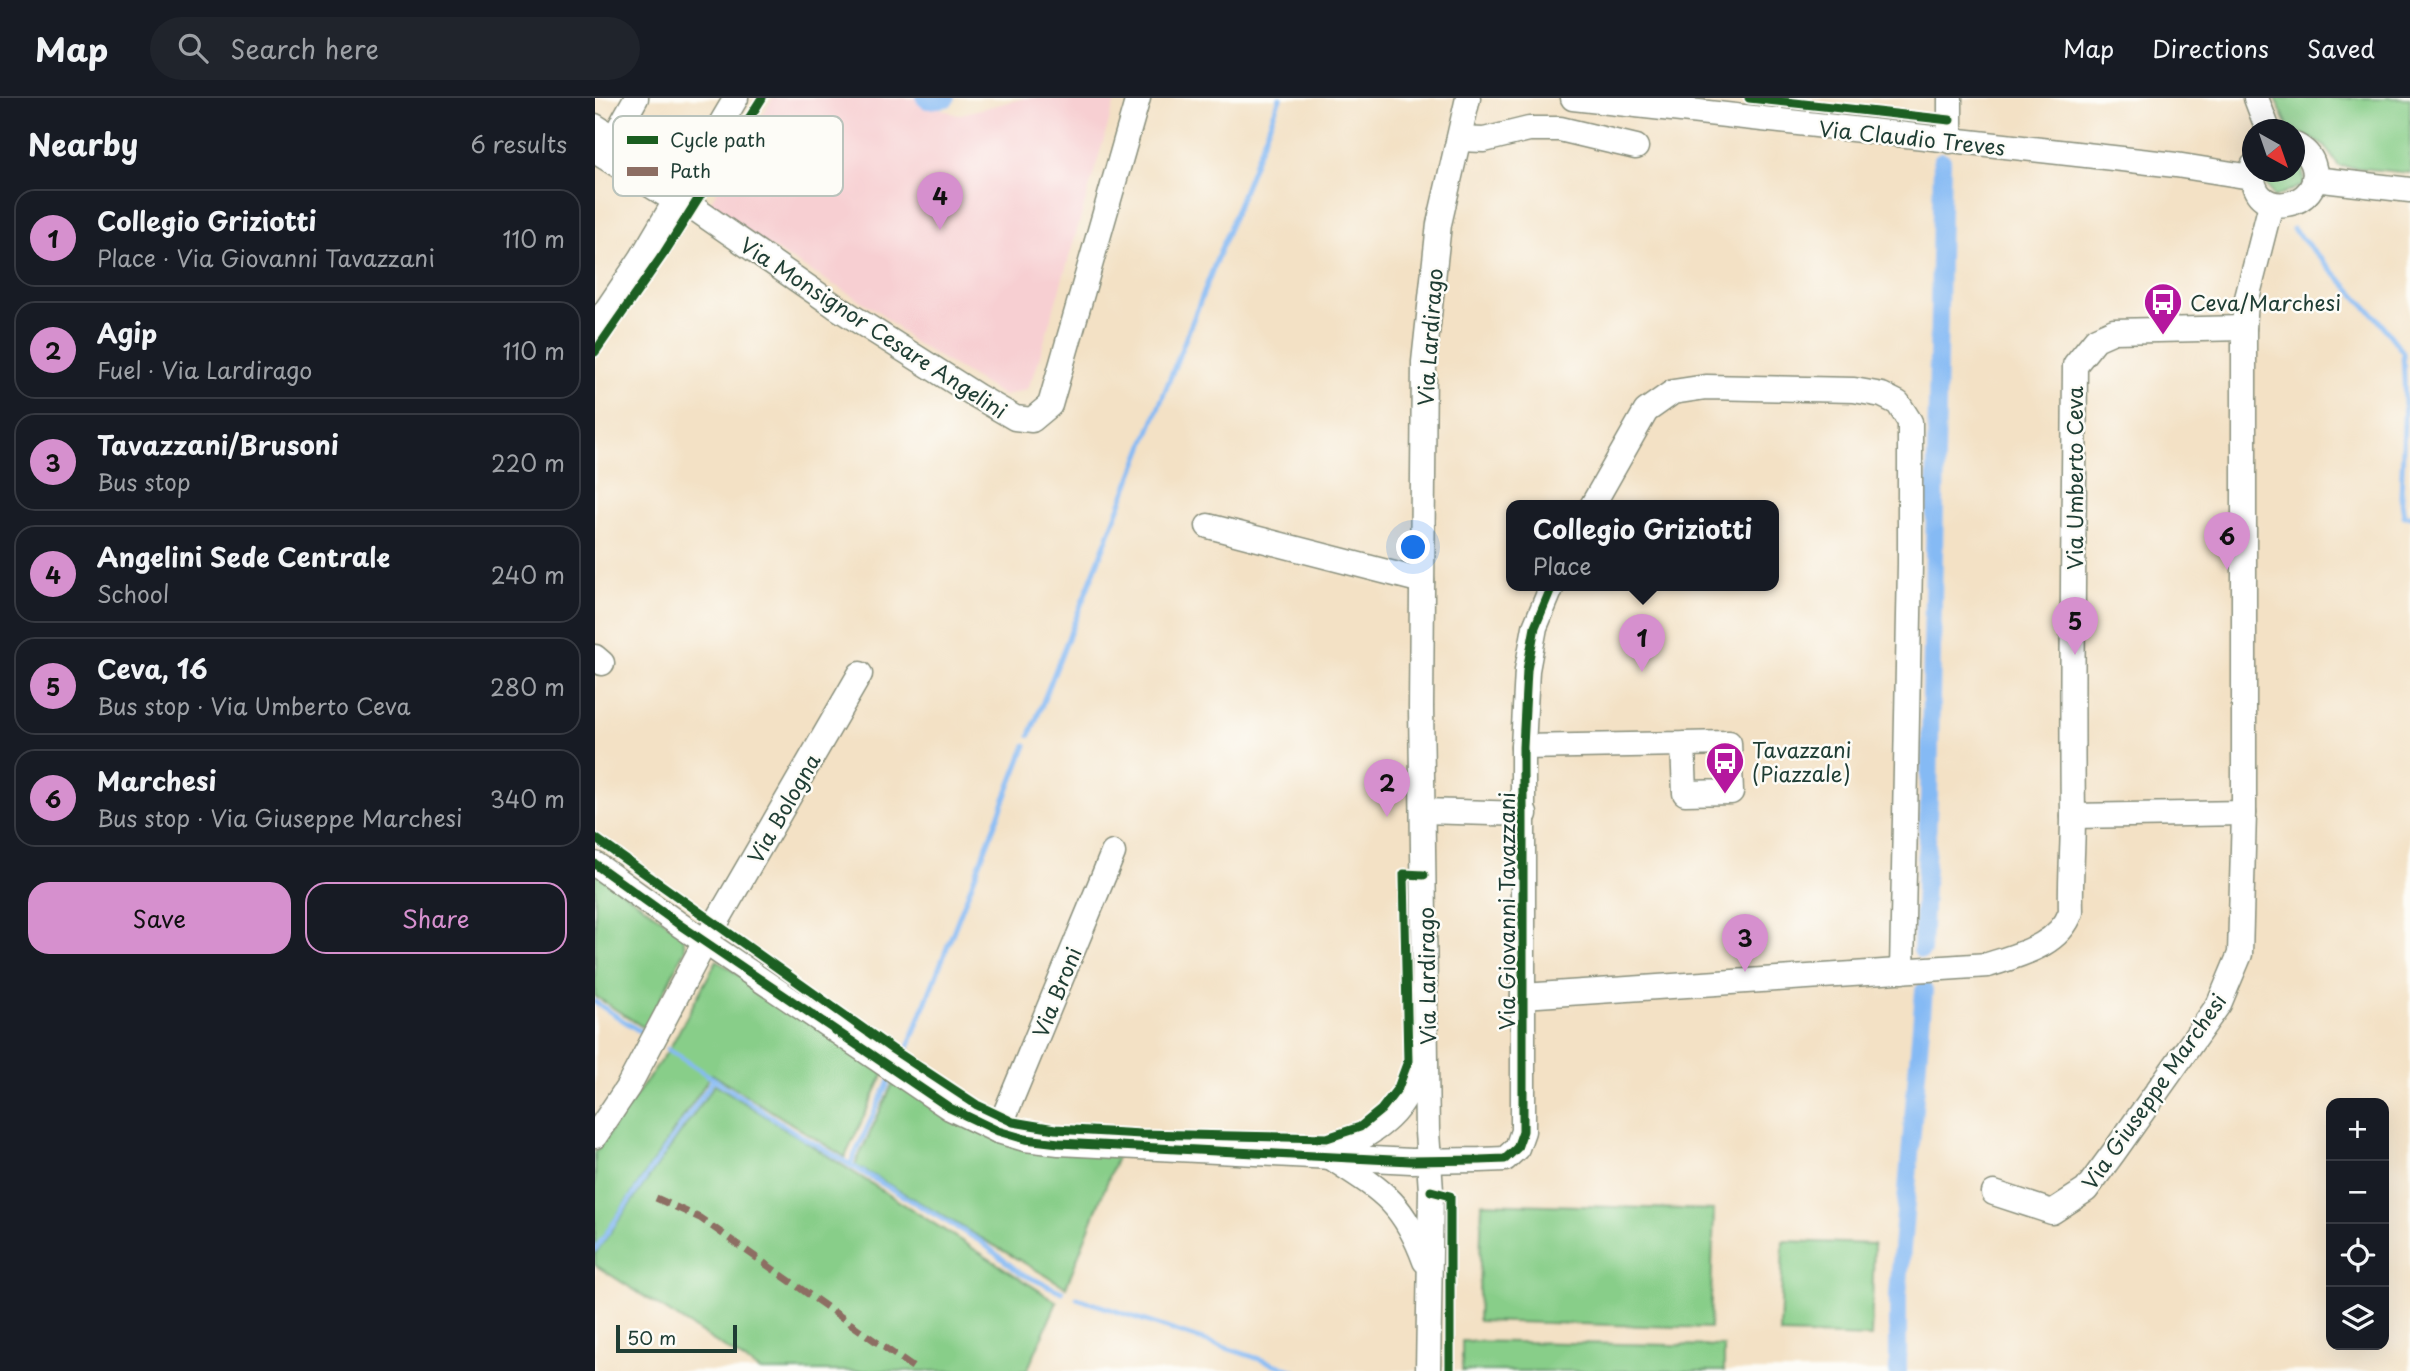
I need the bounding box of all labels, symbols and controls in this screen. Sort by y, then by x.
search box [150,17,640,80]
text: Map [35,23,108,73]
icon: search [174,29,212,67]
text: Search here [230,29,379,68]
text: Map [2063,30,2114,66]
text: Directions [2152,30,2269,66]
text: Saved [2307,30,2375,66]
street label: Via Claudio Treves [1817,111,2007,163]
legend [613,116,843,196]
north arrow [2242,119,2305,182]
text: Nearby [28,121,138,166]
text: Cycle path [670,125,766,153]
text: 6 results [471,126,567,161]
text: Path [670,156,711,184]
pin: 4 [917,172,963,230]
text: Collegio Griziotti [97,201,317,240]
text: 1 [48,221,59,256]
text: 110 m [503,221,565,256]
street label: Via Monsignor Cesare Angelini [734,228,1014,426]
text: Place · Via Giovanni Tavazzani [97,240,435,275]
street label: Via Lardirago [1408,267,1450,407]
bus stop icon: Ceva/Marchesi [2142,281,2184,336]
place label: Ceva/Marchesi [2190,286,2341,318]
text: Agip [97,313,157,352]
text: 2 [45,333,61,368]
text: 110 m [503,333,565,368]
text: Fuel · Via Lardirago [97,352,312,387]
street label: Via Umberto Ceva [2058,386,2090,570]
text: Tavazzani/Brusoni [97,425,339,464]
text: 3 [45,445,61,480]
text: 220 m [491,445,565,480]
text: Bus stop [97,464,191,499]
popup [1506,500,1779,591]
text: Collegio Griziotti [1533,509,1752,548]
pin: 6 [2204,512,2250,570]
your location [1396,530,1430,564]
text: Angelini Sede Centrale [97,537,390,576]
text: Place [1533,548,1591,583]
text: 4 [45,557,61,592]
text: 240 m [491,557,565,592]
text: School [97,576,169,611]
pin: 5 [2052,597,2098,655]
pin: 1 [1619,614,1665,672]
text: Ceva, 16 [97,649,208,688]
text: 5 [46,669,60,704]
text: 280 m [490,669,565,704]
text: Bus stop · Via Umberto Ceva [97,688,411,723]
place label: Tavazzani (Piazzale) [1752,733,1852,789]
bus stop icon: Tavazzani (Piazzale) [1704,740,1746,795]
street label: Via Bologna [739,747,827,869]
pin: 2 [1364,759,1410,817]
text: Marchesi [97,761,216,800]
text: 6 [45,781,61,816]
text: 340 m [490,781,565,816]
street label: Via Giovanni Tavazzani [1490,792,1522,1030]
text: Bus stop · Via Giuseppe Marchesi [97,800,463,835]
button: Save [28,882,291,954]
button: Share [305,882,567,954]
street label: Via Lardirago [1409,907,1443,1045]
pin: 3 [1722,914,1768,972]
street label: Via Broni [1023,942,1089,1042]
street label: Via Giuseppe Marchesi [2073,986,2233,1196]
map controls [2326,1098,2389,1350]
button: + [2326,1098,2389,1161]
button: − [2326,1161,2389,1224]
button: locate [2326,1224,2389,1287]
button: layers [2326,1287,2389,1350]
scale bar [616,1322,737,1354]
text: 50 m [627,1323,676,1351]

